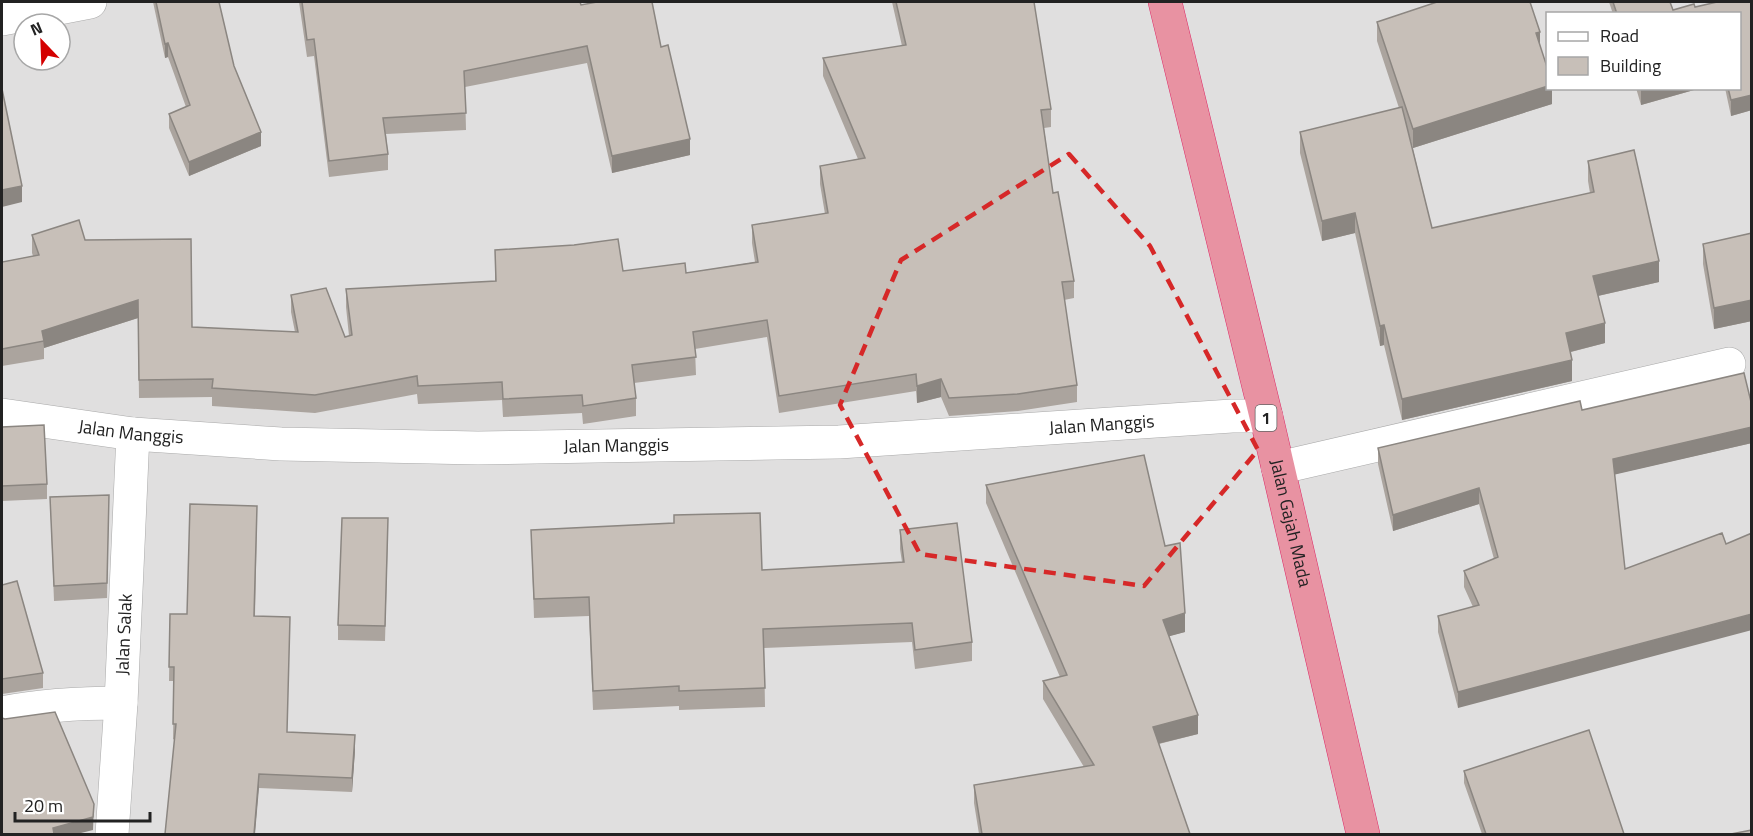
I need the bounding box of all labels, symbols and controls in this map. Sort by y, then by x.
north arrow [12,12,72,72]
legend [1546,12,1741,90]
text: N [26,15,46,41]
text: Road [1600,22,1639,49]
text: Building [1600,52,1661,79]
road number: 1 [1256,405,1276,431]
street label: Jalan Manggis [1048,407,1155,441]
street label: Jalan Manggis [76,412,184,450]
street label: Jalan Manggis [563,431,669,460]
street label: Jalan Gajah Mada [1263,456,1319,590]
street label: Jalan Salak [108,593,139,676]
scale bar [15,785,150,823]
text: 20 m [24,792,63,819]

